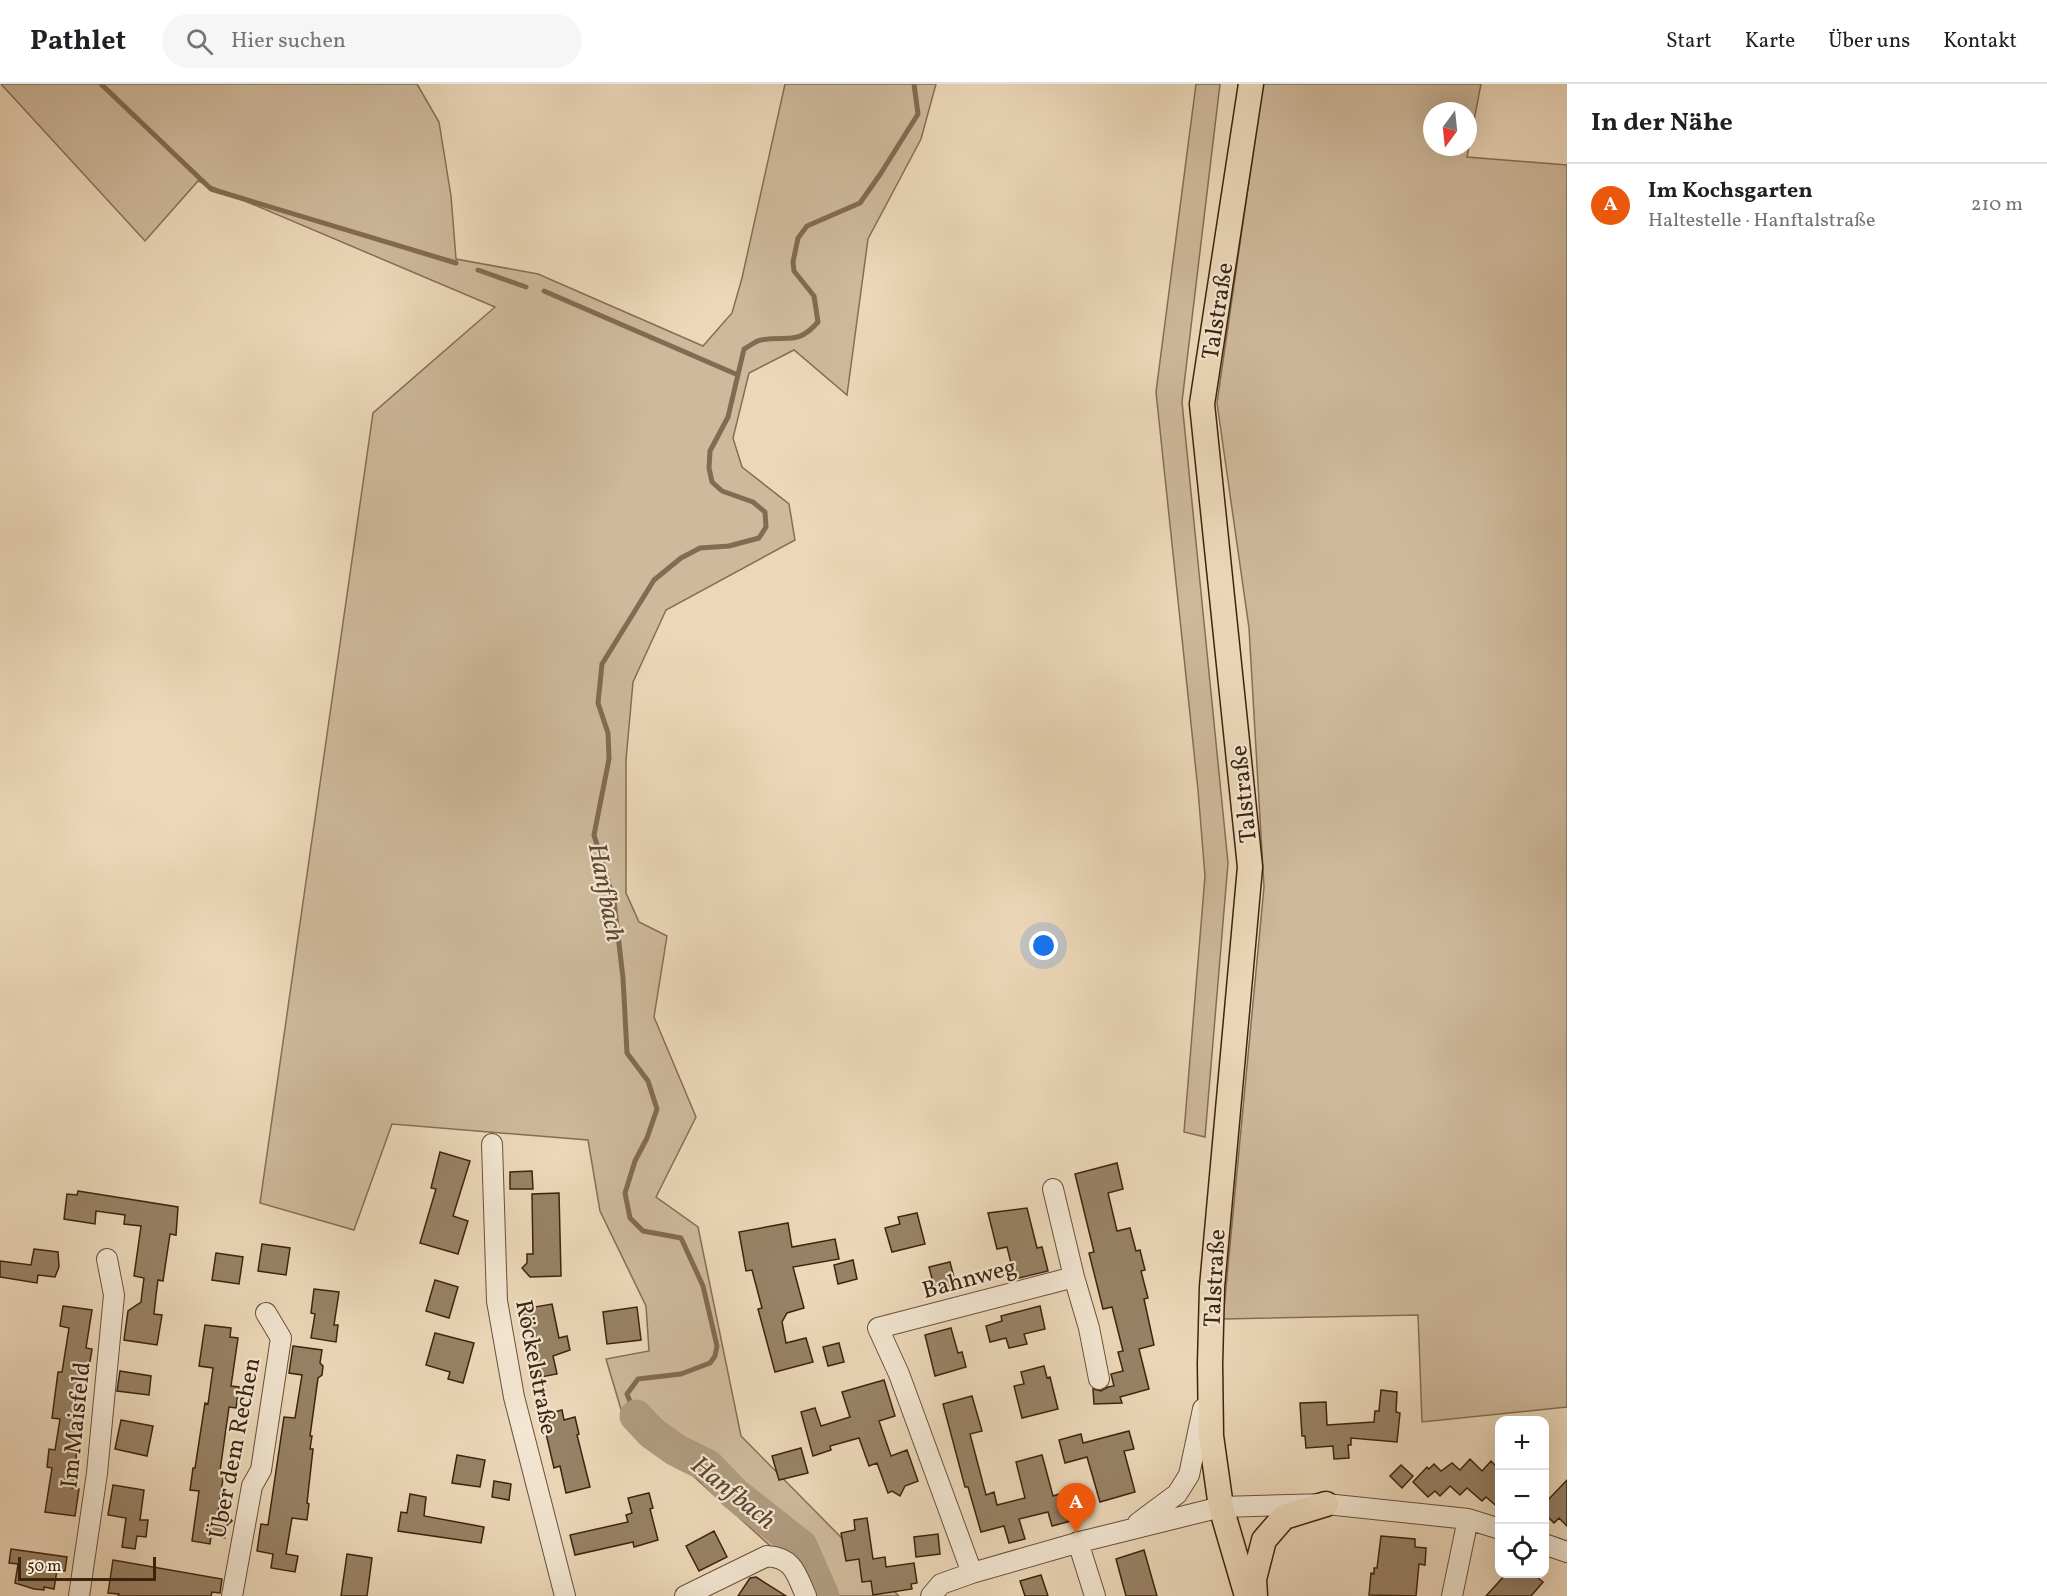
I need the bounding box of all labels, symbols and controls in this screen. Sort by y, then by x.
search box [162,14,582,68]
text: Pathlet [30,22,126,61]
icon: search [183,25,216,58]
text: Hier suchen [231,26,346,57]
text: Start [1666,27,1712,56]
text: Karte [1745,27,1795,56]
text: Über uns [1828,27,1910,56]
text: Kontakt [1943,27,2017,56]
north arrow [1423,102,1477,156]
text: In der Nähe [1591,105,1733,141]
text: Im Kochsgarten [1648,176,1813,207]
text: A [1603,191,1618,219]
text: 210 m [1971,191,2023,219]
text: Haltestelle · Hanftalstraße [1648,207,1876,235]
street label: Talstraße [1195,260,1243,362]
street label: Talstraße [1223,743,1267,844]
water label: Hanfbach [578,840,632,945]
your location [1029,931,1058,960]
street label: Talstraße [1196,1228,1236,1328]
street label: Bahnweg [918,1251,1021,1309]
street label: Röckelstraße [505,1297,565,1438]
street label: Über dem Rechen [202,1355,270,1542]
street label: Im Maisfeld [53,1360,101,1490]
map controls [1495,1416,1549,1578]
button: + [1495,1416,1549,1470]
water label: Hanfbach [683,1448,783,1539]
button: − [1495,1470,1549,1524]
pin: A [1056,1484,1096,1533]
button: locate [1495,1524,1549,1578]
scale bar [18,1554,156,1582]
text: 50 m [27,1556,61,1578]

